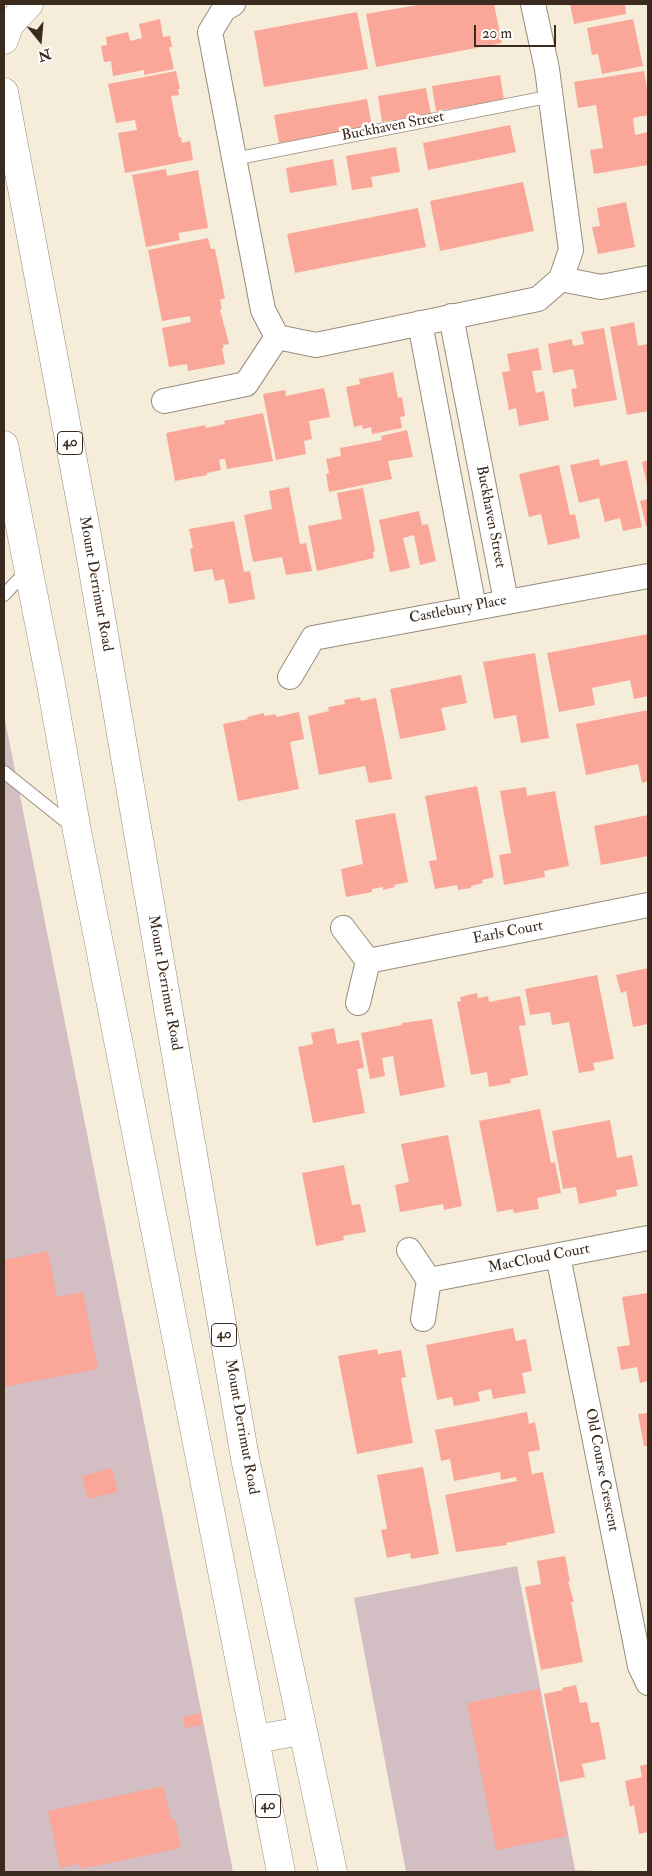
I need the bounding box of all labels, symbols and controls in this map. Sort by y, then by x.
north arrow [15,15,65,65]
scale bar [477,15,560,47]
text: 20 m [482,24,512,43]
text: N [36,45,53,65]
street label: Buckhaven Street [340,108,446,146]
road number: 40 [58,432,82,454]
street label: Buckhaven Street [471,464,509,570]
street label: Mount Derrimut Road [74,515,116,653]
street label: Castlebury Place [408,592,508,628]
street label: Mount Derrimut Road [143,914,185,1052]
street label: Earls Court [471,917,545,949]
street label: MacCloud Court [487,1240,591,1278]
road number: 40 [212,1324,236,1346]
street label: Mount Derrimut Road [220,1358,262,1496]
street label: Old Course Crescent [580,1407,622,1533]
road number: 40 [256,1794,280,1818]

